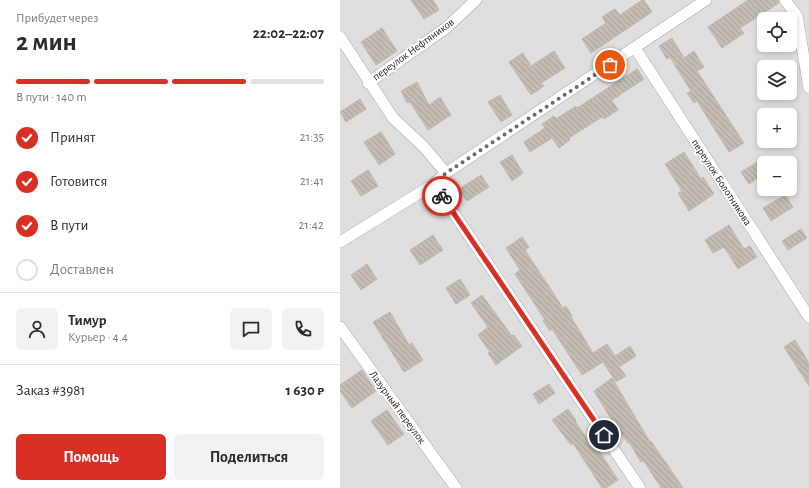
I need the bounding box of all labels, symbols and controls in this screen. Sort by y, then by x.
text: Прибудет через [16,12,98,25]
map controls [757,12,797,196]
button: locate [757,12,797,52]
street label: переулок Нефтяников [370,16,456,83]
text: 22:02–22:07 [253,26,324,41]
text: 2 мин [16,29,77,55]
pin [593,48,627,82]
icon: bag [599,54,621,76]
button: layers [757,60,797,100]
text: В пути · 140 m [16,91,87,104]
button: + [757,108,797,148]
icon: check [16,127,38,149]
text: Принят [50,130,95,145]
text: 21:35 [300,131,324,144]
street label: переулок Болотникова [690,137,754,227]
button: − [757,156,797,196]
icon: check [16,171,38,193]
text: Готовится [50,174,107,189]
text: 21:41 [300,175,324,188]
courier [422,176,462,216]
icon: bike [431,185,453,207]
icon: check [16,215,38,237]
text: В пути [50,218,88,233]
text: 21:42 [298,219,324,232]
text: Доставлен [50,262,114,277]
button: person [16,308,58,350]
button: chat [230,308,272,350]
button: phone [282,308,324,350]
text: Тимур [68,313,107,328]
text: Курьер · 4.4 [68,331,128,344]
street label: Лазурный переулок [367,369,428,446]
text: Заказ #3981 [16,383,86,398]
text: 1 630 ₽ [286,383,324,398]
pin [587,418,621,452]
icon: home [593,424,615,446]
button: Помощь [16,434,166,480]
button: Поделиться [174,434,324,480]

